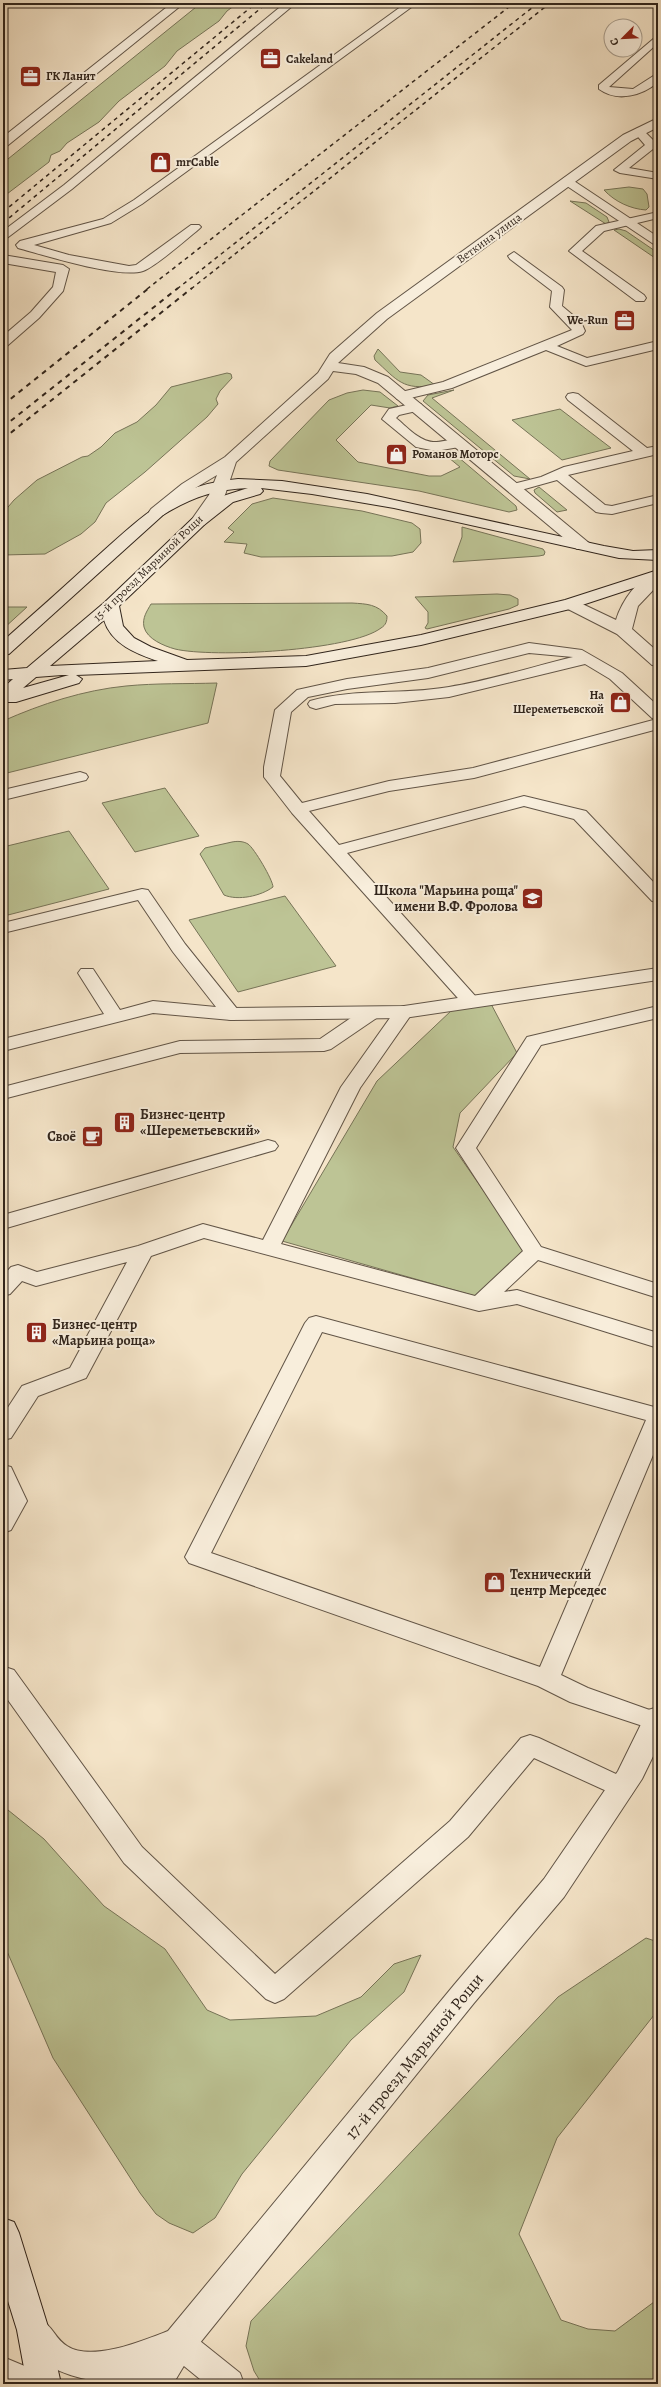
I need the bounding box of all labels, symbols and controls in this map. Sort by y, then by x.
north arrow [603,18,643,58]
text: С [606,36,623,48]
office icon: Cakeland [258,46,284,72]
place label: Cakeland [286,51,333,67]
office icon: ГК Ланит [17,63,43,89]
place label: ГК Ланит [46,68,96,84]
shop icon: mrCable [147,149,173,175]
place label: mrCable [176,154,219,170]
street label: Веткина улица [453,209,525,267]
office icon: We-Run [611,307,637,333]
place label: We-Run [566,312,608,328]
shop icon: Романов Моторс [383,441,409,467]
place label: Романов Моторс [412,446,499,462]
street label: 15-й проезд Марьиной Рощи [90,511,206,625]
place label: На Шереметьевской [513,687,604,717]
shop icon: На Шереметьевской [607,689,633,715]
place label: Школа "Марьина роща" имени В.Ф. Фролова [374,881,519,916]
school or university icon: Школа "Марьина роща" имени В.Ф. Фролова [520,885,546,911]
place label: Бизнес-центр «Шереметьевский» [140,1105,260,1140]
building icon: Бизнес-центр «Шереметьевский» [112,1109,138,1135]
cafe icon: Своё [79,1123,105,1149]
place label: Своё [47,1127,77,1146]
place label: Бизнес-центр «Марьина роща» [52,1315,155,1350]
building icon: Бизнес-центр «Марьина роща» [23,1319,49,1345]
place label: Технический центр Мерседес [510,1565,607,1600]
shop icon: Технический центр Мерседес [482,1569,508,1595]
street label: 17-й проезд Марьиной Рощи [340,1968,489,2144]

